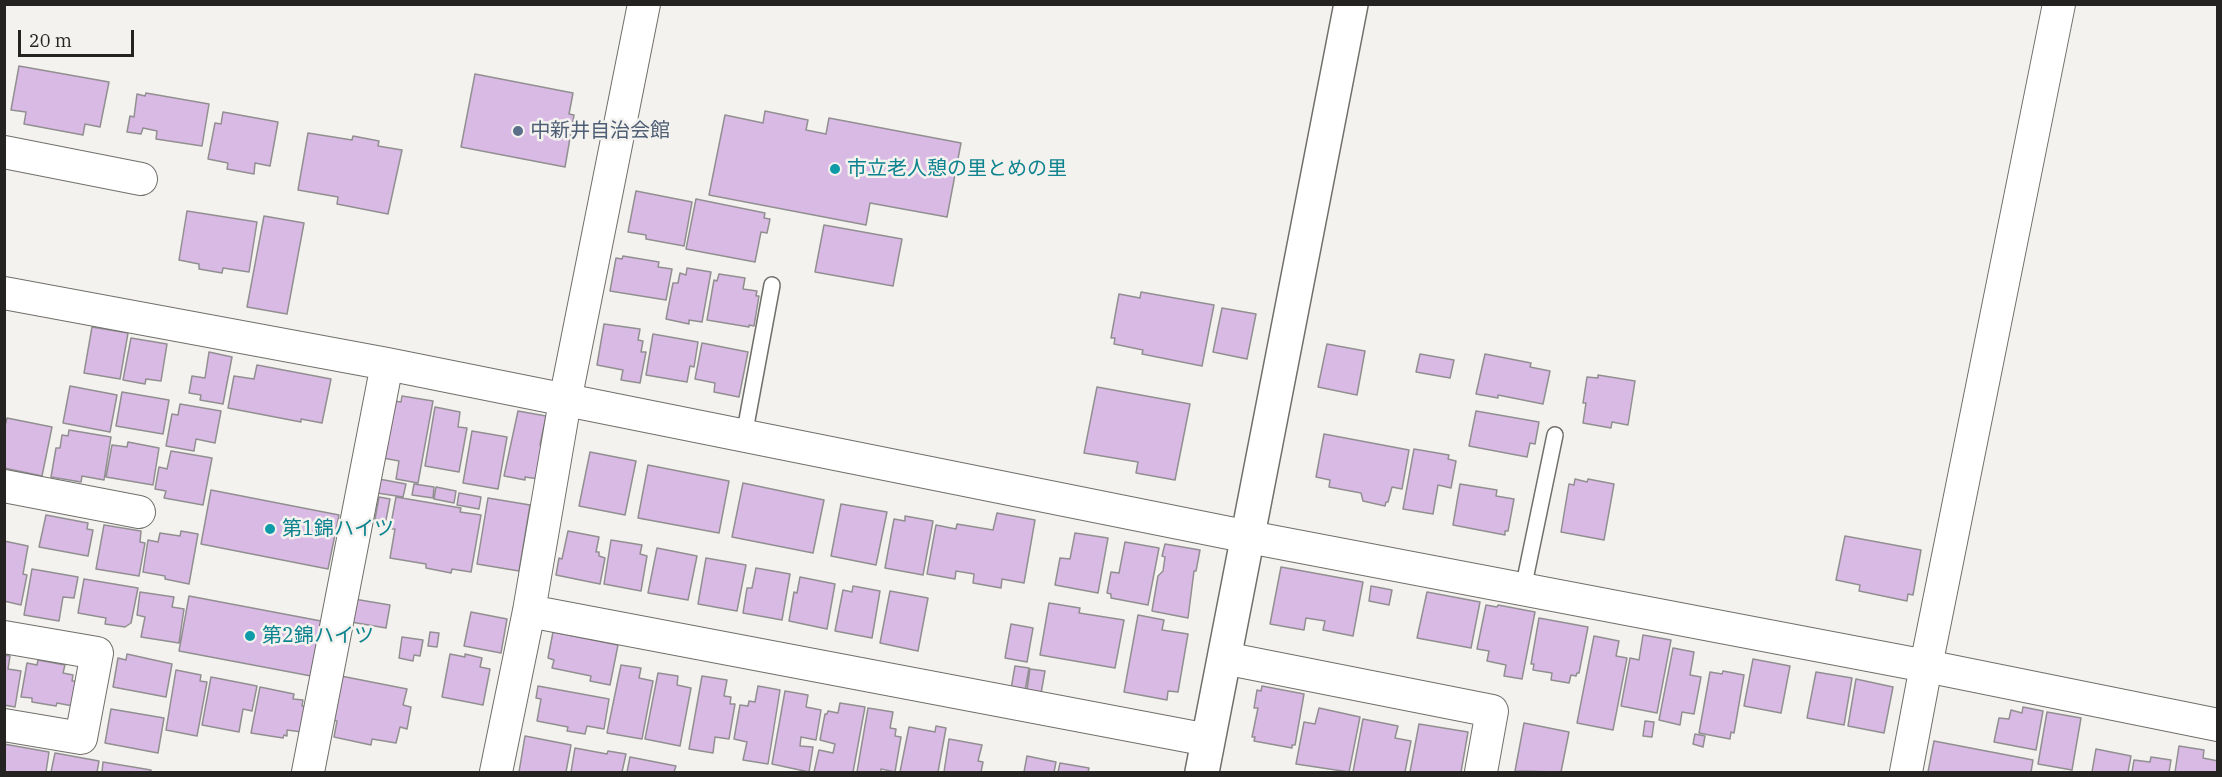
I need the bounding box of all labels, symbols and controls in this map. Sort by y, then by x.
scale bar [21,18,136,56]
text: 20 m [29,29,72,52]
place label: 中新井自治会館 [530,119,670,143]
marker: 中新井自治会館 [511,124,525,138]
place label: 市立老人憩の里とめの里 [847,157,1067,181]
marker: 市立老人憩の里とめの里 [828,162,842,176]
place label: 第1錦ハイツ [282,517,394,541]
marker: 第1錦ハイツ [263,522,277,536]
place label: 第2錦ハイツ [262,624,374,648]
marker: 第2錦ハイツ [243,629,257,643]

